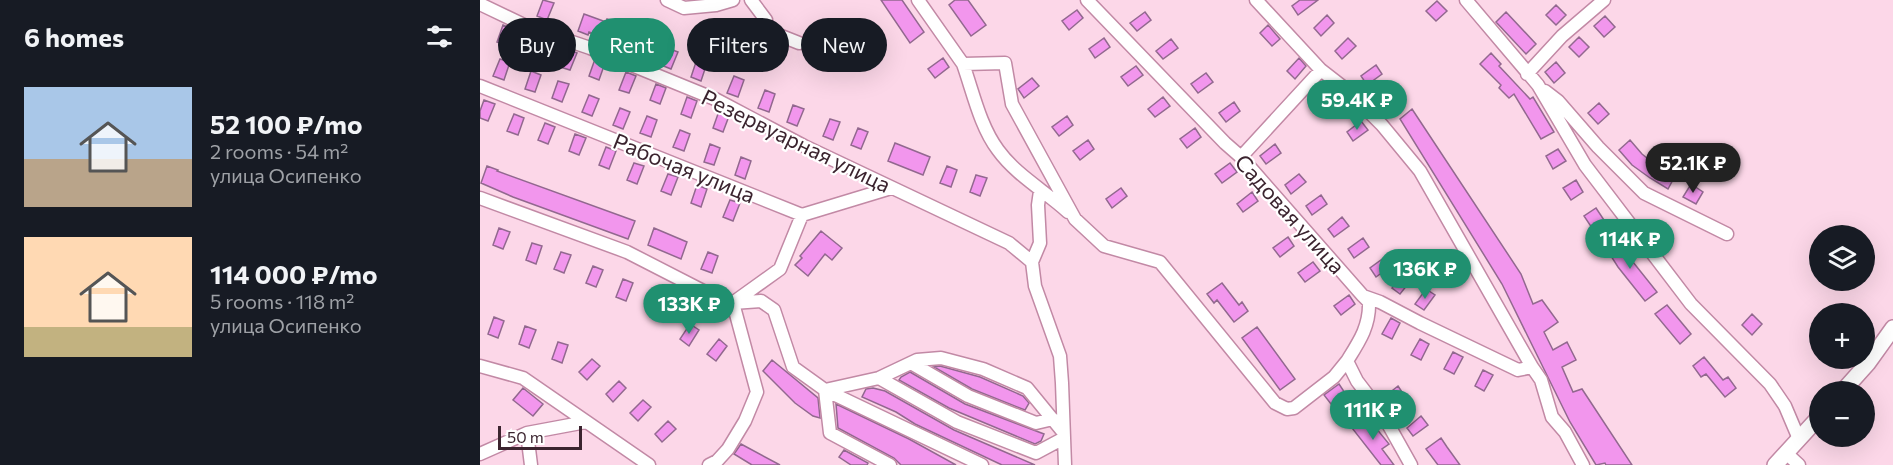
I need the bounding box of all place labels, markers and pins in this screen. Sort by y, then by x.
pin: 59.4K ₽ [1302,80,1412,131]
pin: 52.1K ₽ [1638,143,1748,194]
pin: 114K ₽ [1581,219,1679,270]
pin: 136K ₽ [1376,249,1474,300]
pin: 133K ₽ [640,284,738,335]
pin: 111K ₽ [1324,390,1422,441]

